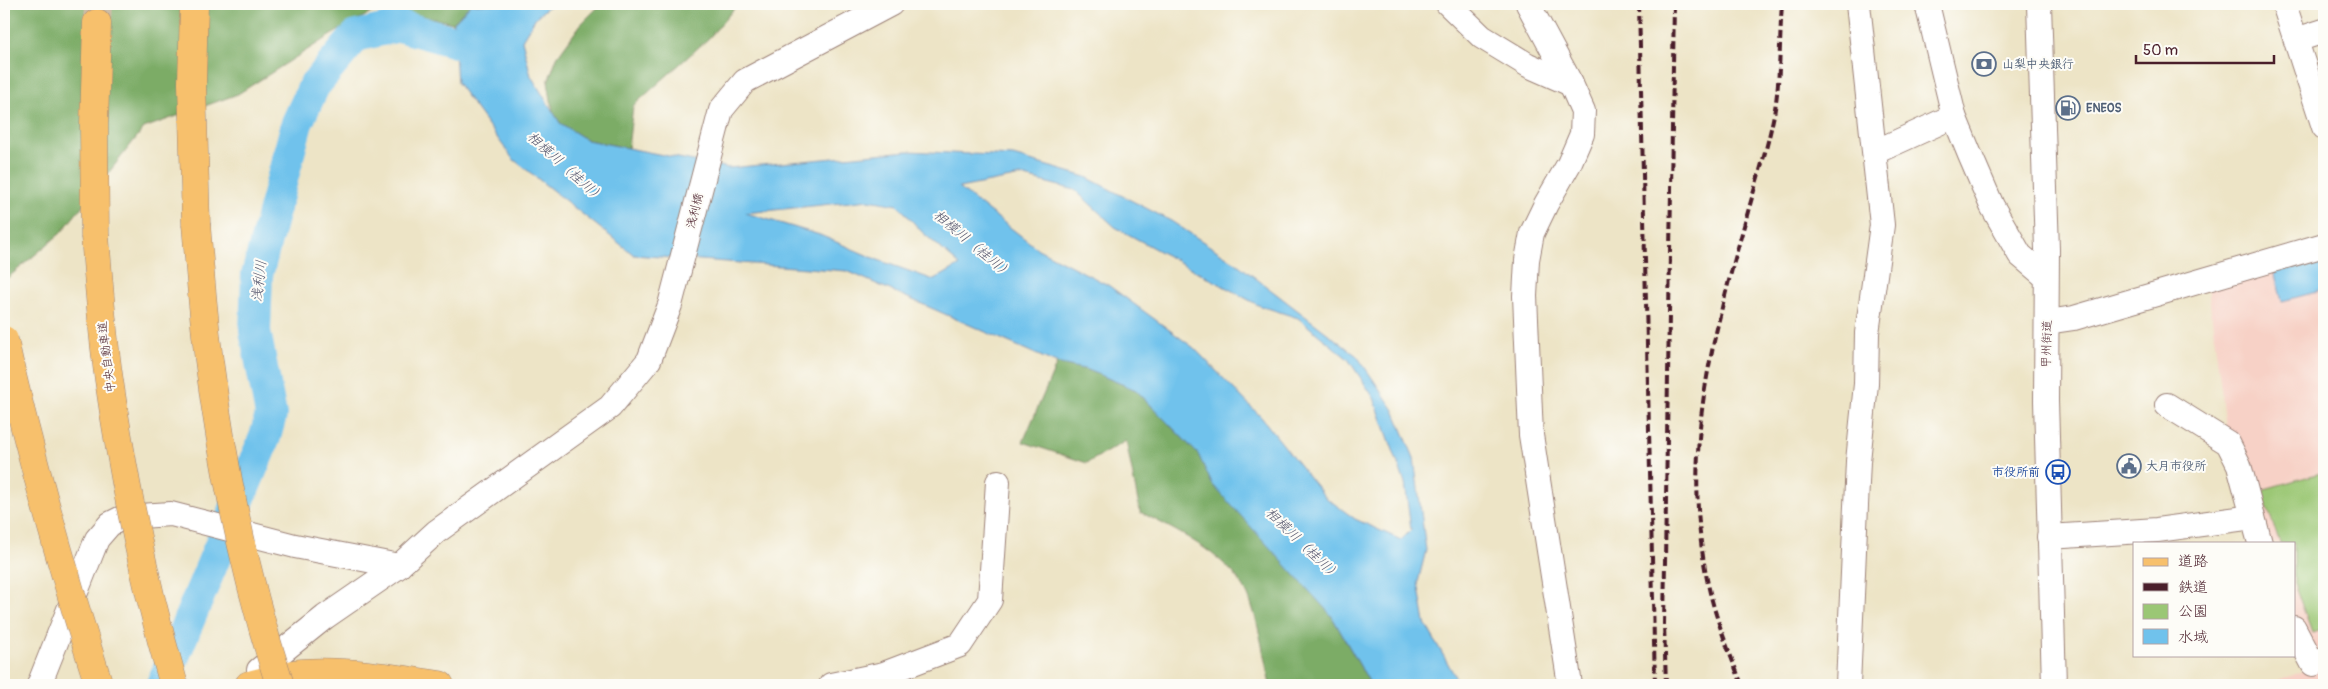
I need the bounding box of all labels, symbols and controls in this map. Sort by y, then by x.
scale bar [2136,32,2273,64]
text: 50 m [2143,41,2178,60]
bank icon: 山梨中央銀行 [1971,51,1997,77]
place label: 山梨中央銀行 [2002,57,2074,72]
fuel station icon: ENEOS [2055,95,2081,121]
place label: ENEOS [2086,101,2121,116]
water label: 相模川（桂川） [524,128,608,206]
street label: 浅利橋 [683,192,707,230]
water label: 相模川（桂川） [930,206,1016,282]
water label: 浅利川 [248,259,270,303]
street label: 中央自動車道 [95,320,119,394]
street label: 甲州街道 [2039,320,2055,368]
public building icon: 大月市役所 [2116,453,2142,479]
bus stop icon: 市役所前 [2045,459,2071,485]
place label: 大月市役所 [2146,459,2207,474]
place label: 市役所前 [1992,465,2040,480]
water label: 相模川（桂川） [1262,504,1344,584]
legend [2133,542,2296,656]
text: 道路 [2178,552,2208,571]
text: 鉄道 [2178,578,2208,597]
text: 公園 [2178,602,2208,621]
text: 水域 [2178,628,2208,647]

